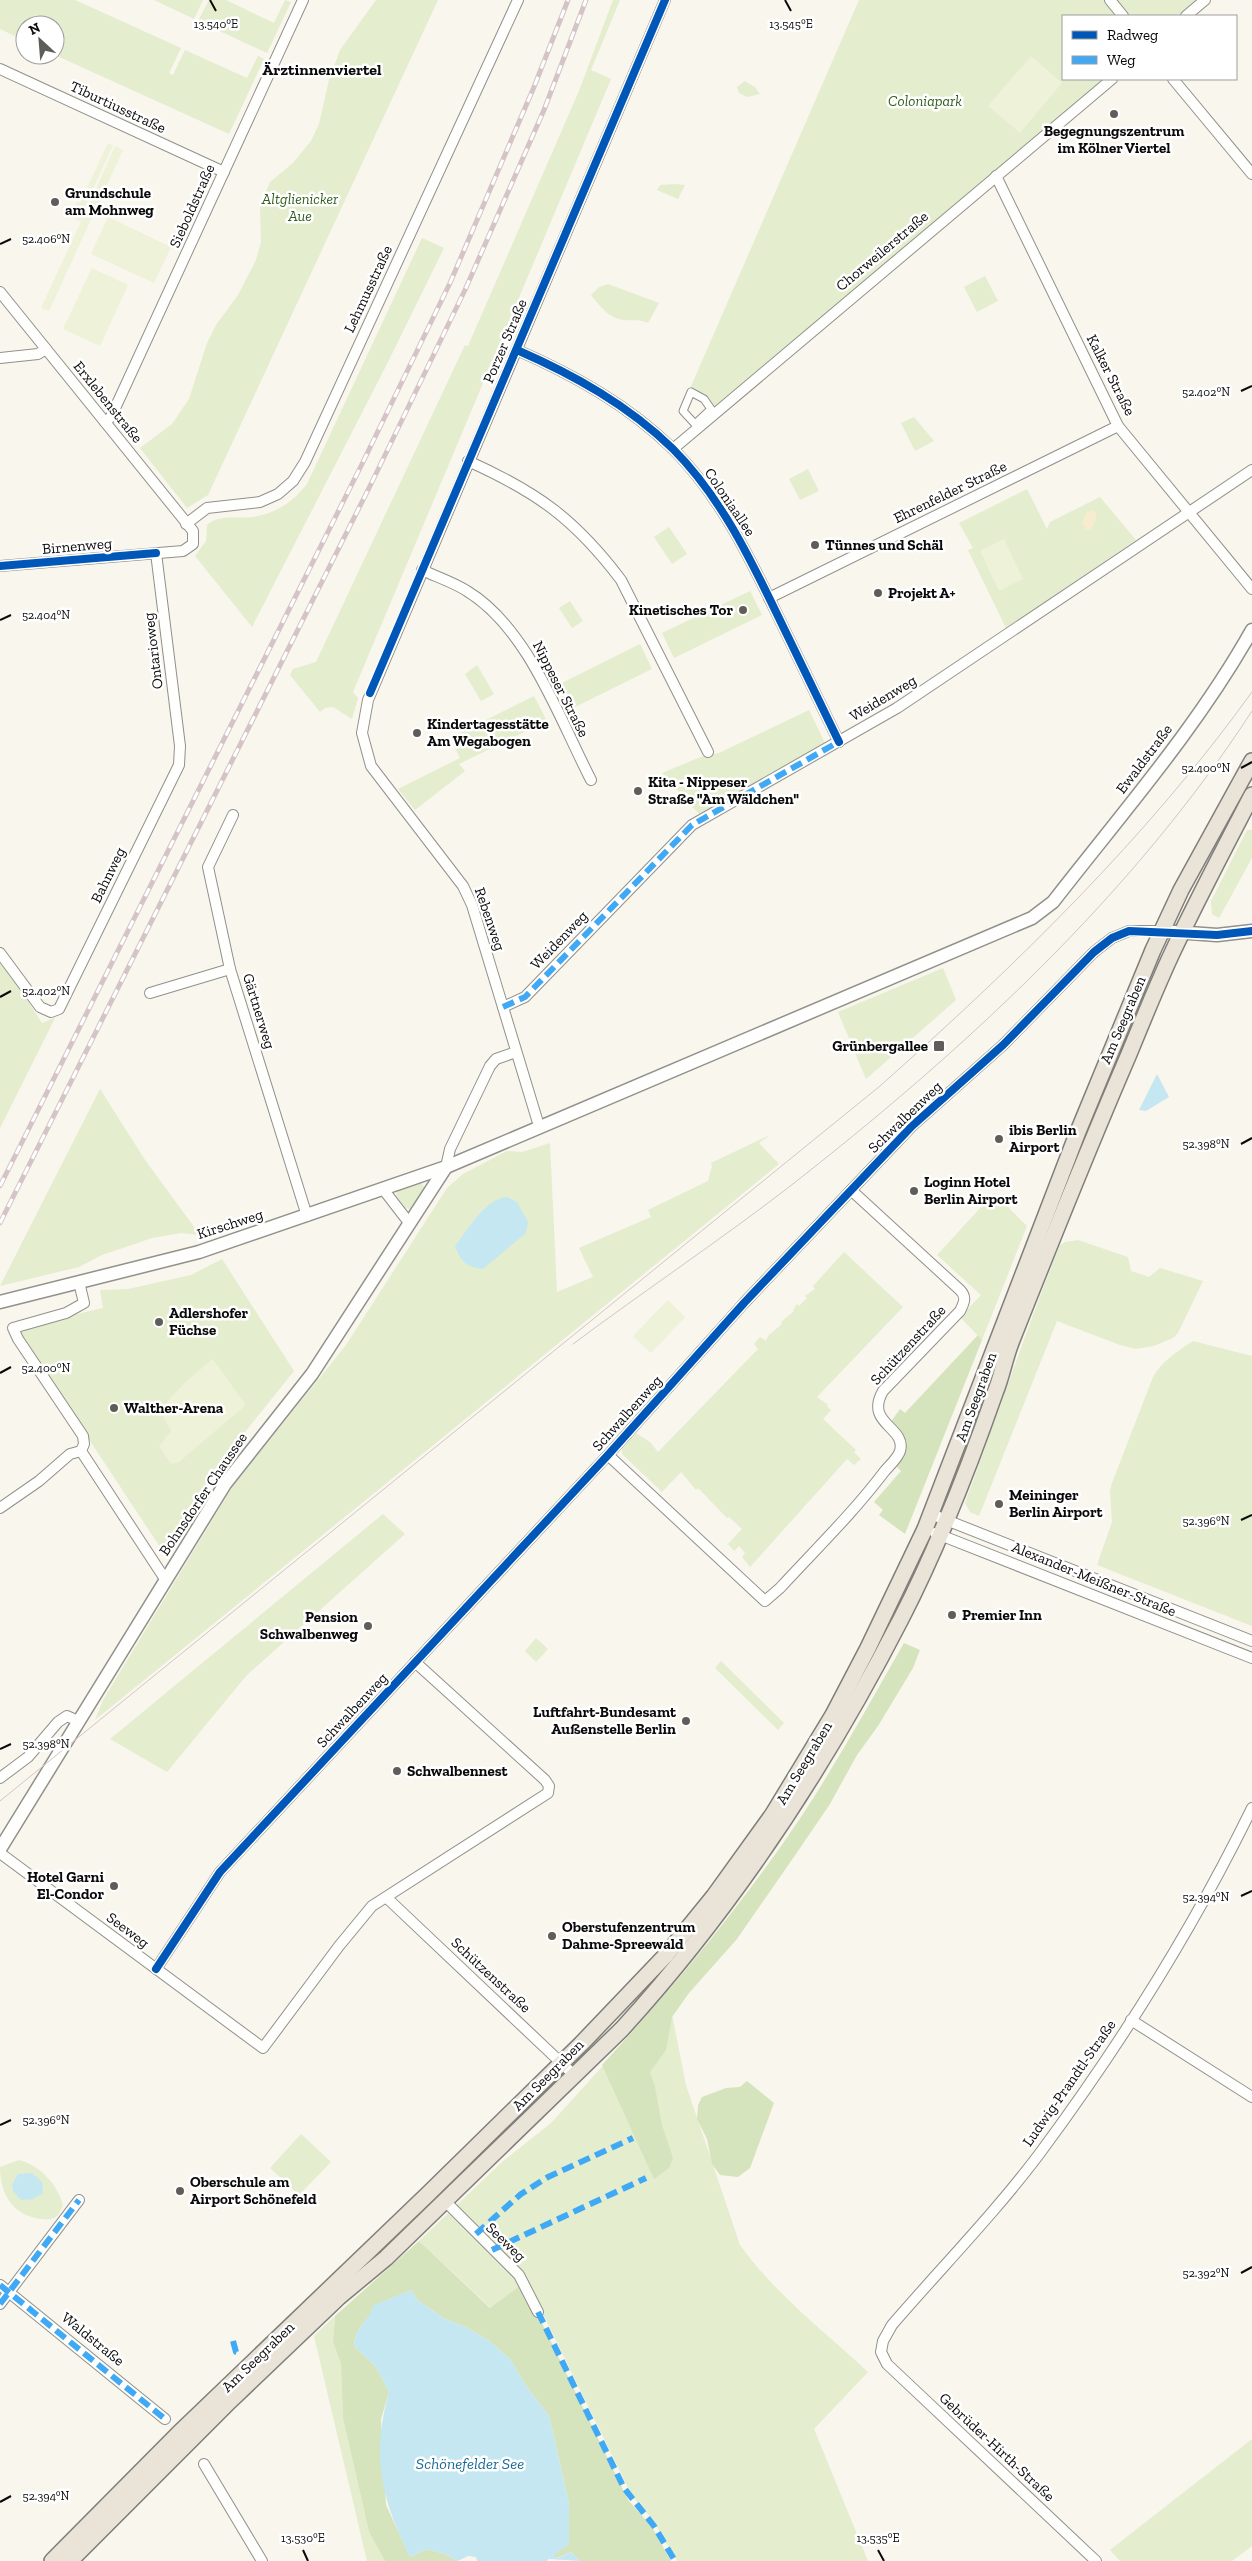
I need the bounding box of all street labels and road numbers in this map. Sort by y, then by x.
street label: Tiburtiusstraße [67,77,169,137]
street label: Sieboldstraße [166,161,218,251]
street label: Chorweilerstraße [832,207,932,295]
street label: Lehmusstraße [340,243,396,335]
street label: Porzer Straße [479,296,531,386]
street label: Kalker Straße [1083,331,1139,419]
street label: Erxlebenstraße [70,357,146,447]
street label: Ehrenfelder Straße [891,457,1009,527]
street label: Coloniaallee [701,464,759,540]
street label: Birnenweg [41,534,113,558]
street label: Ontarioweg [139,612,167,690]
street label: Nippeser Straße [529,638,593,740]
street label: Weidenweg [846,671,920,725]
street label: Ewaldstraße [1112,721,1176,797]
street label: Bahnweg [87,844,129,906]
street label: Rebenweg [471,885,509,953]
street label: Weidenweg [527,907,591,973]
street label: Gärtnerweg [239,971,279,1051]
street label: Am Seegraben [1096,973,1150,1067]
street label: Schwalbenweg [864,1077,946,1157]
street label: Kirschweg [195,1205,265,1243]
street label: Schützenstraße [866,1301,950,1389]
street label: Am Seegraben [952,1350,1001,1444]
street label: Schwalbenweg [588,1371,666,1455]
street label: Bohnsdorfer Chaussee [155,1429,251,1559]
street label: Alexander-Meißner-Straße [1009,1538,1179,1620]
street label: Schwalbenweg [313,1669,391,1751]
street label: Am Seegraben [772,1718,836,1808]
street label: Seeweg [103,1908,153,1952]
street label: Schützenstraße [447,1933,535,2017]
street label: Ludwig-Prandtl-Straße [1018,2016,1120,2150]
street label: Am Seegraben [509,2035,588,2114]
street label: Seeweg [482,2219,530,2265]
street label: Waldstraße [58,2308,128,2370]
street label: Am Seegraben [218,2318,298,2396]
street label: Gebrüder-Hirth-Straße [936,2389,1058,2505]

